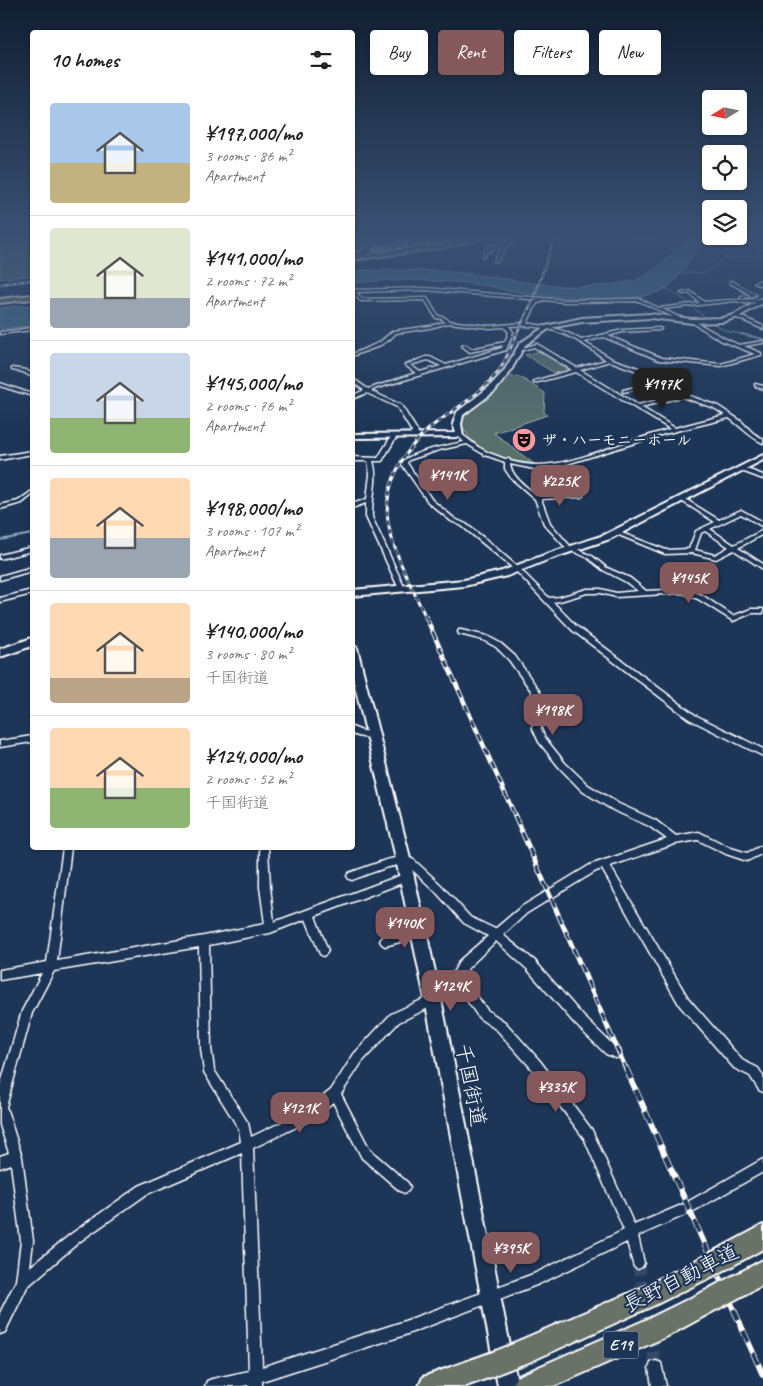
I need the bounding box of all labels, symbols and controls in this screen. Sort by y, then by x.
chip: Buy [370,30,428,75]
chip: Rent [438,30,504,75]
chip: Filters [514,30,589,75]
chip: New [599,30,661,75]
icon: filters [307,46,335,74]
text: 10 homes [50,47,119,73]
north arrow [702,90,748,135]
map controls [702,90,747,245]
text: ¥197,000/mo [205,120,302,146]
icon: home [90,123,150,183]
button: locate [702,145,747,190]
text: 3 rooms · 86 m² [205,146,291,166]
text: Apartment [205,166,264,186]
button: layers [702,200,747,245]
text: ¥141,000/mo [205,245,302,271]
icon: home [90,248,150,308]
text: 2 rooms · 72 m² [205,271,291,291]
text: Apartment [205,291,264,311]
pin: ¥197K [627,368,697,410]
text: ¥145,000/mo [205,370,302,396]
icon: home [90,373,150,433]
text: ¥197K [644,374,680,394]
text: 2 rooms · 76 m² [205,396,291,416]
text: Apartment [205,416,264,436]
theatre icon: ザ・ハーモニーホール [511,427,537,453]
place label: ザ・ハーモニーホール [542,431,691,450]
pin: ¥141K [413,458,483,501]
pin: ¥225K [525,464,595,507]
text: ¥141K [430,465,466,485]
text: ¥225K [542,471,578,491]
text: ¥198,000/mo [205,495,302,521]
icon: home [90,498,150,558]
text: 3 rooms · 107 m² [205,521,299,541]
text: Apartment [205,541,264,561]
pin: ¥145K [654,562,724,604]
text: ¥145K [671,568,707,588]
text: ¥140,000/mo [205,618,302,644]
icon: home [90,623,150,683]
text: 3 rooms · 80 m² [205,644,291,664]
text: 千国街道 [205,668,269,688]
pin: ¥198K [518,694,588,736]
text: ¥198K [535,700,571,720]
text: ¥124,000/mo [205,743,302,769]
icon: home [90,748,150,808]
text: 2 rooms · 52 m² [205,769,291,789]
text: 千国街道 [205,793,269,813]
pin: ¥140K [370,906,440,949]
text: ¥140K [387,913,423,933]
pin: ¥124K [416,970,486,1012]
text: ¥124K [433,976,469,996]
street label: 千国街道 [450,1041,492,1129]
pin: ¥335K [521,1070,591,1113]
text: ¥335K [538,1077,574,1097]
pin: ¥121K [265,1092,335,1134]
text: ¥121K [282,1098,318,1118]
pin: ¥395K [476,1232,546,1274]
text: ¥395K [493,1238,529,1258]
street label: 長野自動車道 [619,1238,743,1318]
road number: E19 [604,1332,638,1358]

